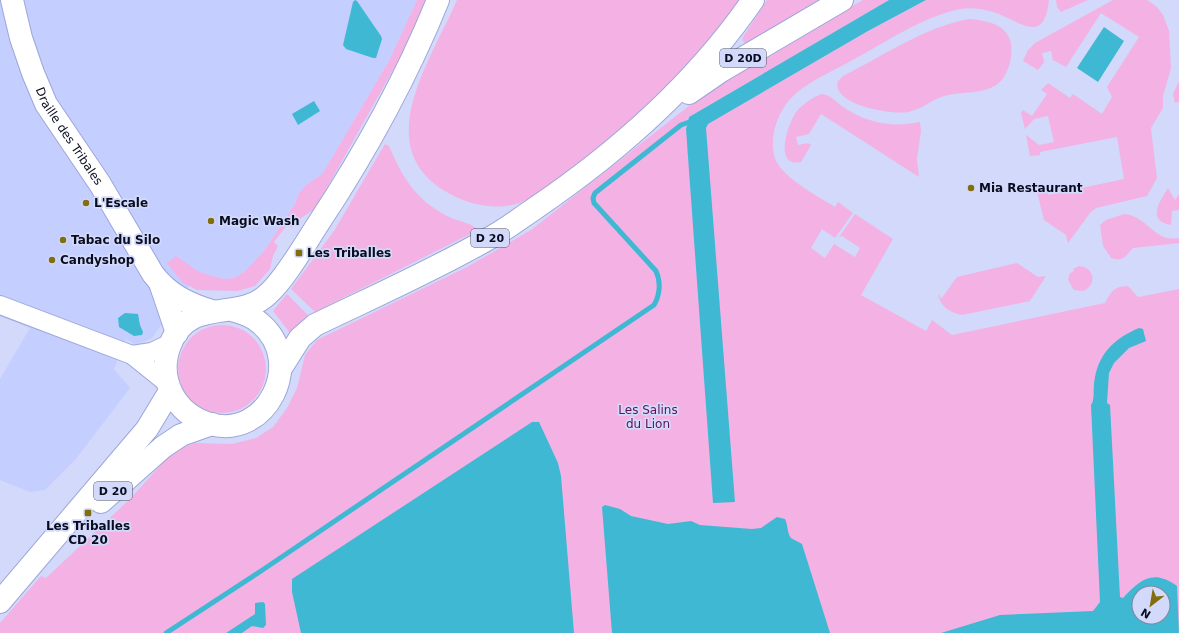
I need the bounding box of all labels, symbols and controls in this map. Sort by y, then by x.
road number: D 20D [720,49,766,67]
street label: Draille des Tribales [33,85,106,188]
place label: Mia Restaurant [979,181,1083,195]
marker: Mia Restaurant [966,183,976,193]
place label: L'Escale [94,196,148,210]
marker: L'Escale [81,198,91,208]
place label: Magic Wash [219,214,300,228]
marker: Magic Wash [206,216,216,226]
road number: D 20 [471,229,509,247]
place label: Tabac du Silo [71,233,160,247]
marker: Tabac du Silo [58,235,68,245]
place label: Les Triballes [307,246,391,260]
marker: Les Triballes [294,248,304,258]
place label: Candyshop [60,253,135,267]
marker: Candyshop [47,255,57,265]
park label: Les Salins du Lion [618,403,678,431]
road number: D 20 [94,482,132,500]
marker: Les Triballes CD 20 [83,508,93,518]
place label: Les Triballes CD 20 [46,519,130,547]
north arrow [1131,585,1171,625]
text: N [1139,605,1153,621]

